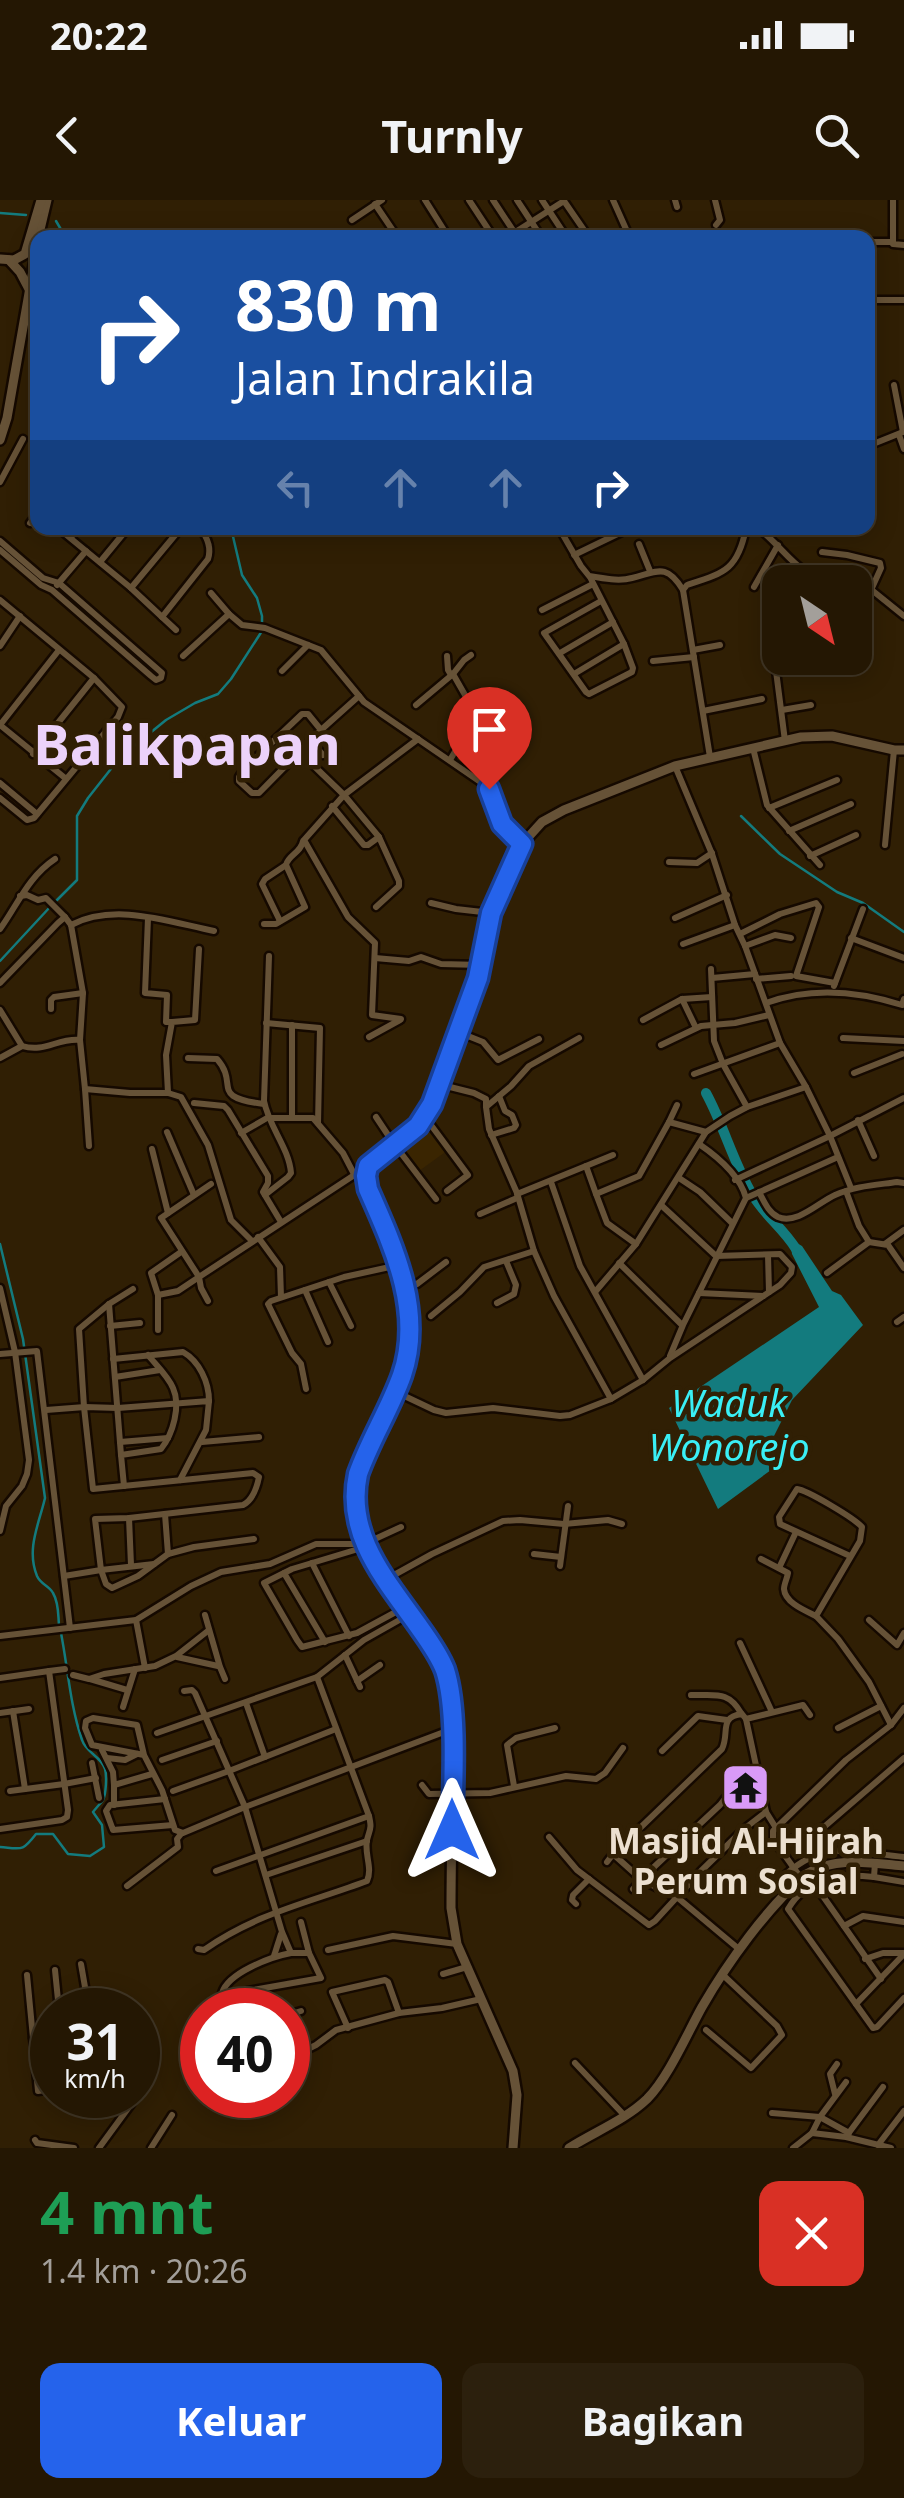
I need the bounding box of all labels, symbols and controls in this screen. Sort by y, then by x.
text: 20:22 [50,9,148,61]
text: Turnly [381,105,523,166]
icon: back [40,108,95,163]
icon: search [809,108,864,163]
text: 830 m [235,256,442,352]
icon: right [70,270,200,400]
text: Jalan Indrakila [235,347,535,408]
icon: left [268,460,323,515]
icon: ahead [373,460,428,515]
icon: ahead [478,460,533,515]
icon: right [583,460,638,515]
north arrow [762,565,872,675]
map controls [762,565,872,675]
pin [447,687,532,790]
icon: arrive [462,702,517,757]
district label: Balikpapan [33,706,341,781]
water label: Waduk Wonorejo [648,1376,810,1472]
temple icon: Masjid Al-Hijrah Perum Sosial [720,1762,772,1814]
position arrow [400,1778,504,1882]
place label: Masjid Al-Hijrah Perum Sosial [608,1817,884,1904]
speed limit sign: 40 [180,1988,310,2118]
text: 31 [66,2007,124,2075]
text: km/h [64,2061,126,2095]
text: 4 mnt [40,2170,213,2252]
button: close [759,2181,864,2286]
text: 1.4 km · 20:26 [40,2249,248,2292]
button: Keluar [40,2363,442,2478]
button: Bagikan [462,2363,864,2478]

